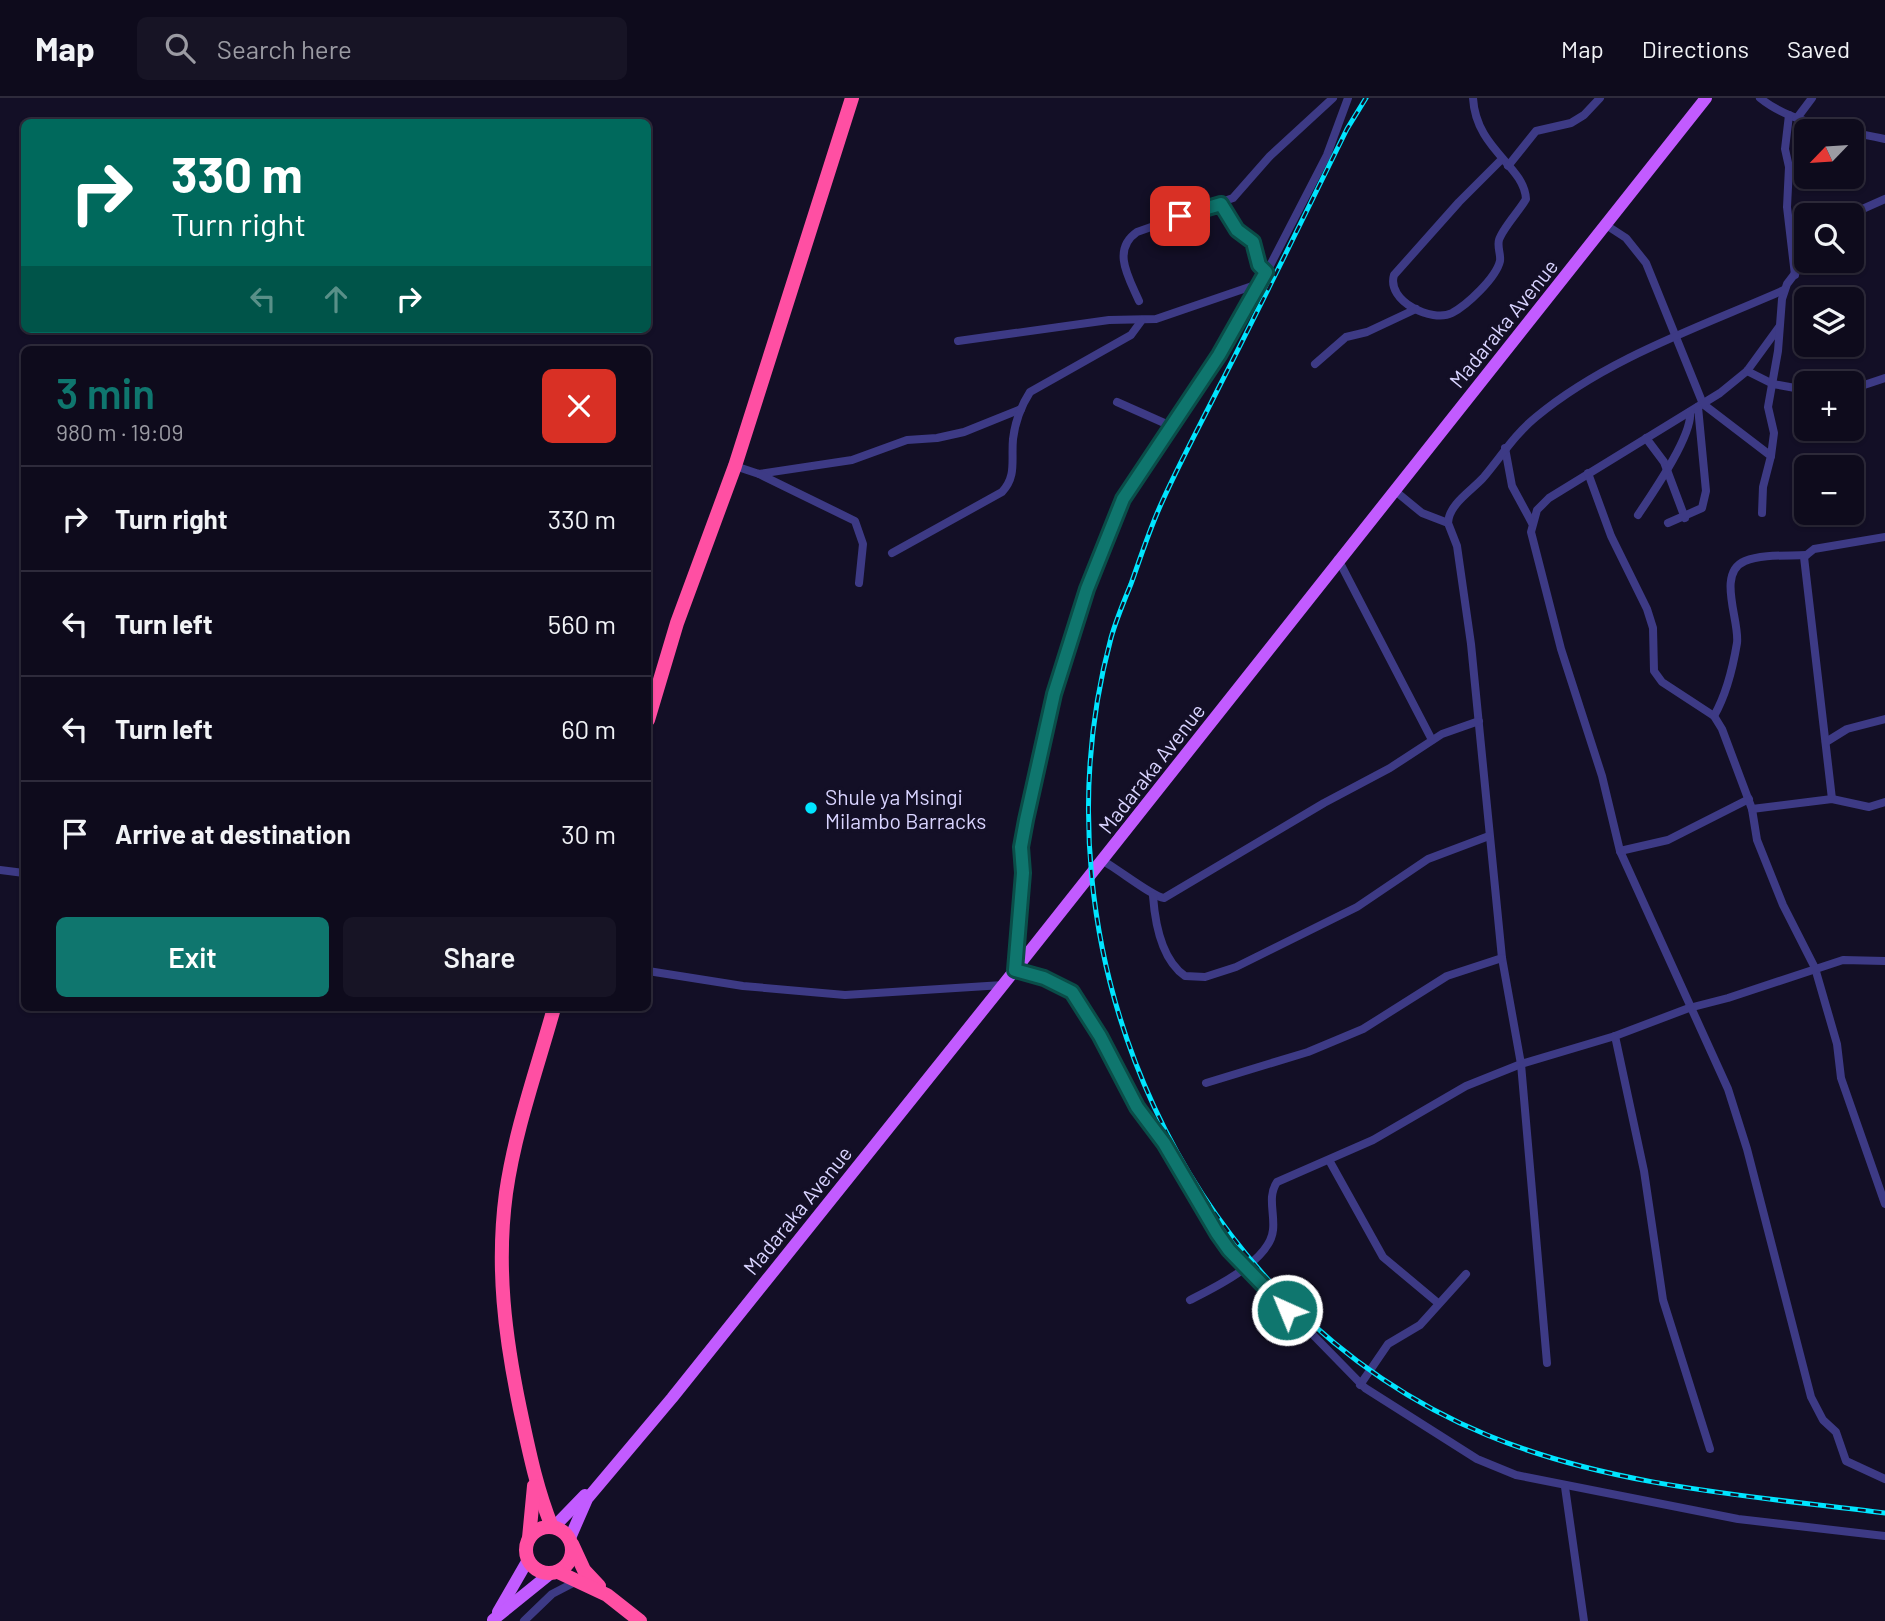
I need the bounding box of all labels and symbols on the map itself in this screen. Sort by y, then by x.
north arrow [1794,119,1864,189]
pin [1150,186,1210,246]
street label: Madaraka Avenue [1443,254,1563,392]
street label: Madaraka Avenue [1092,698,1210,838]
place label: Shule ya Msingi Milambo Barracks [825,784,986,833]
marker: Shule ya Msingi Milambo Barracks [803,800,819,816]
street label: Madaraka Avenue [737,1141,857,1279]
position arrow [1250,1273,1324,1347]

